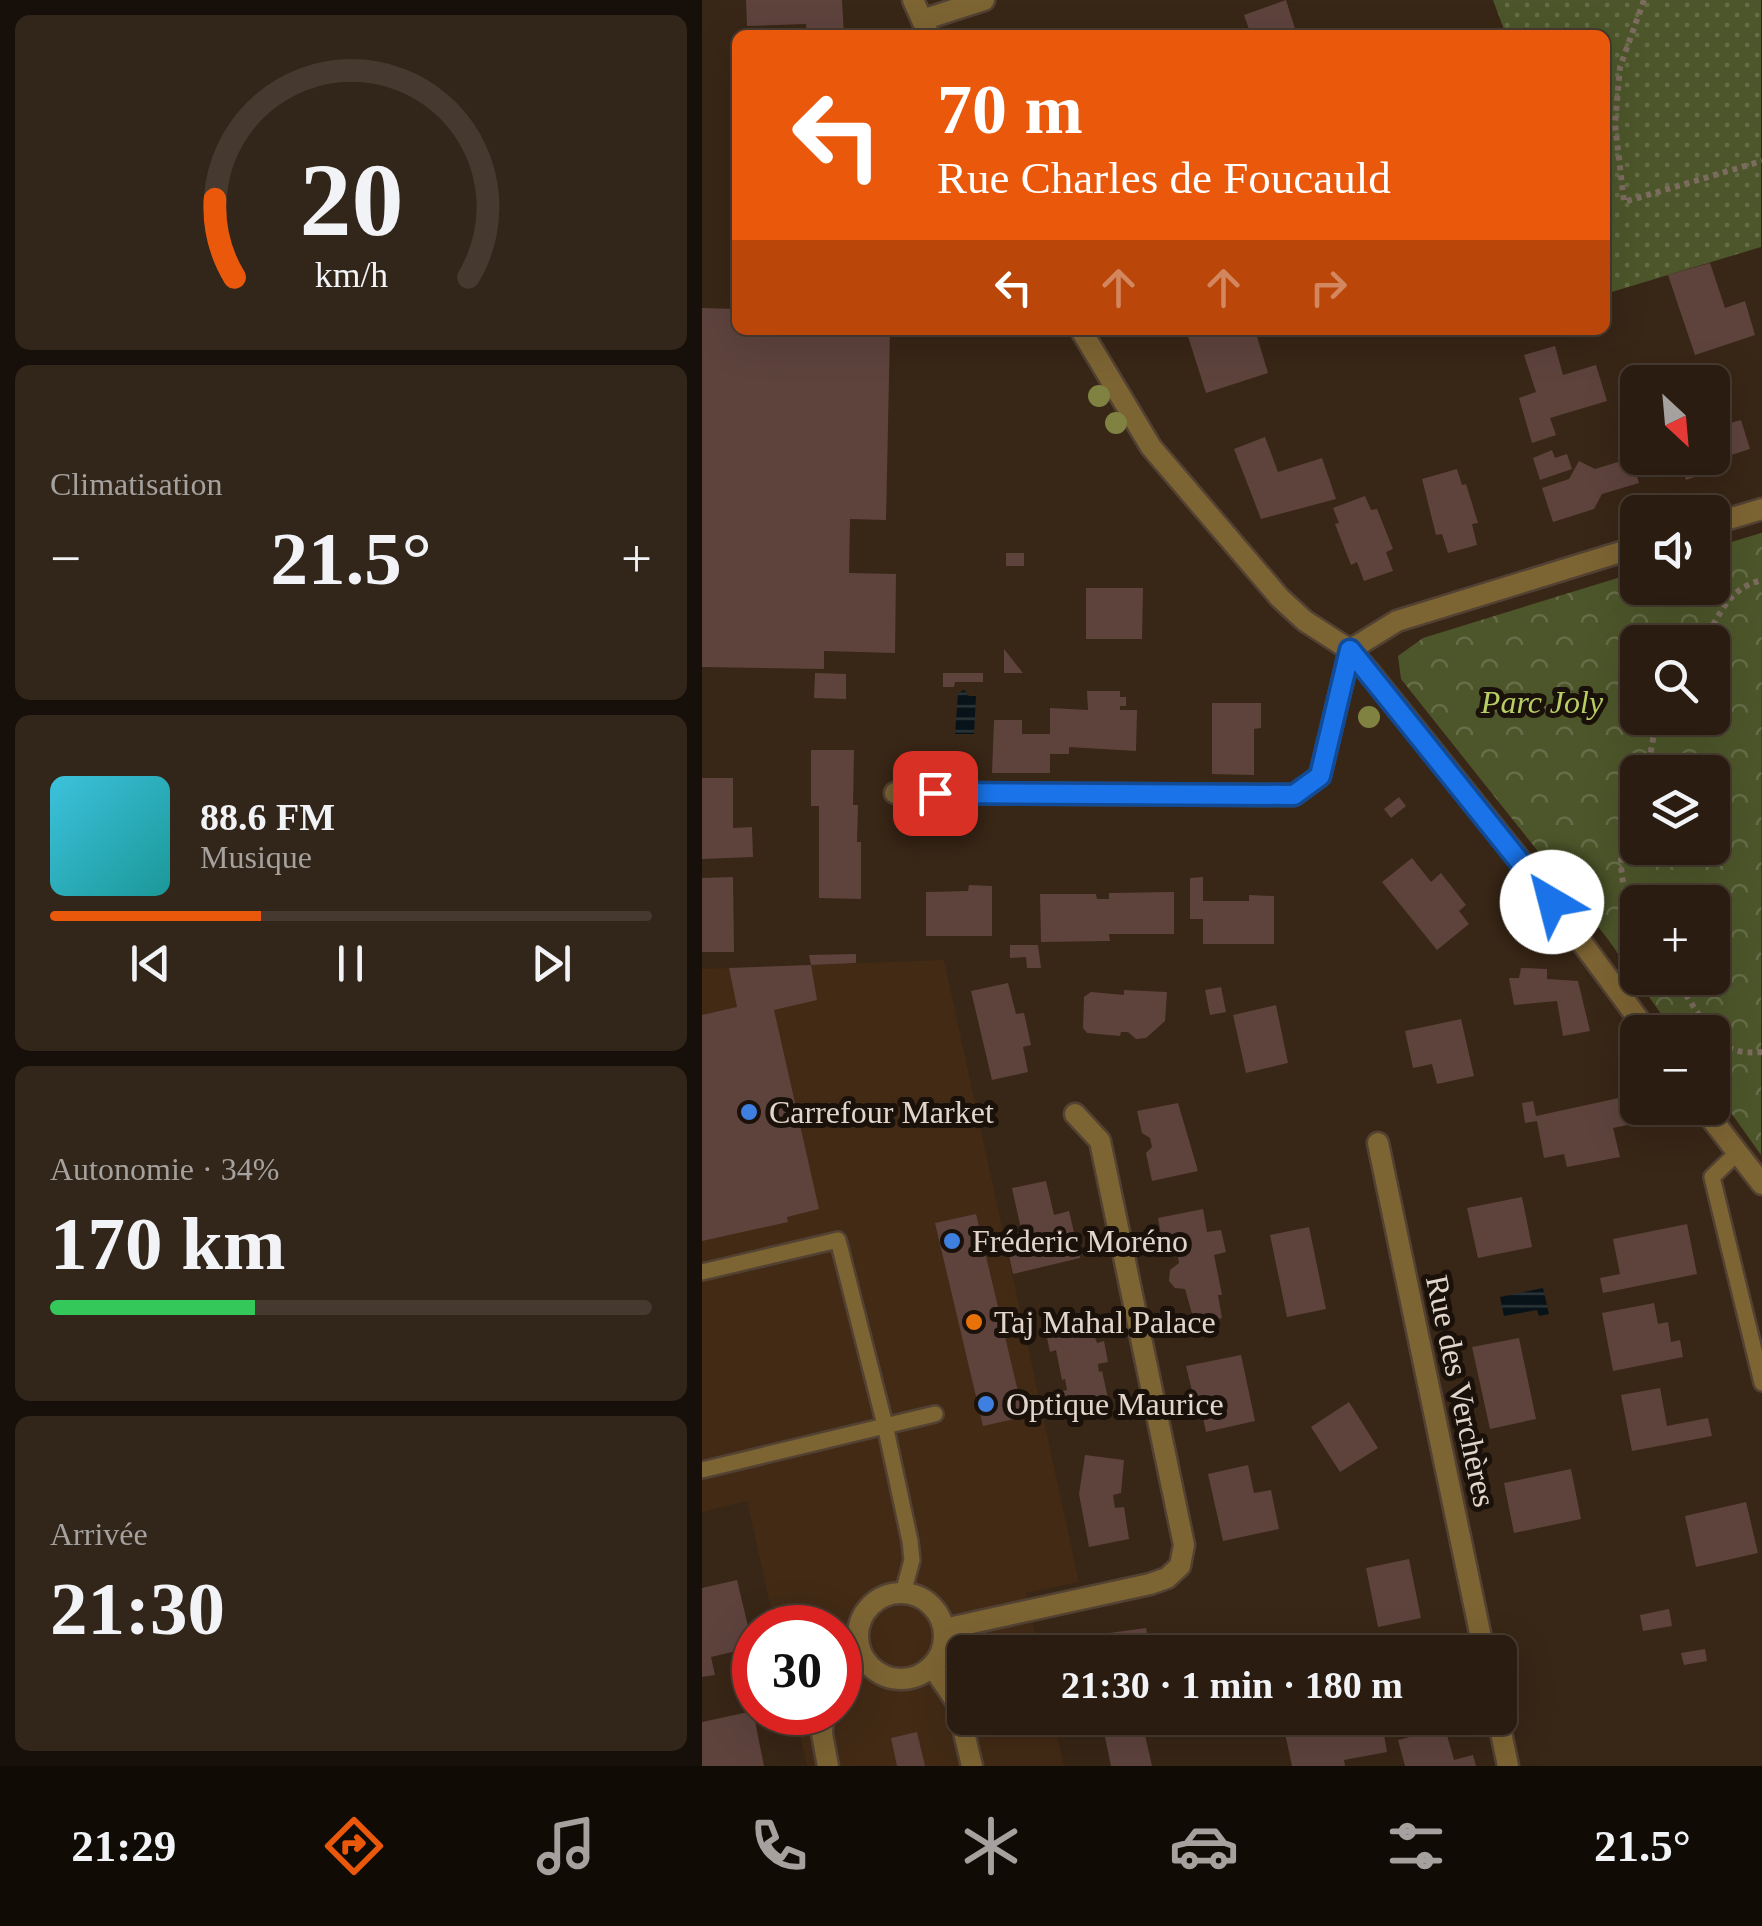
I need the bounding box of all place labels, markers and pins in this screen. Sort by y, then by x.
pin [893,751,978,836]
place label: Carrefour Market [769,1094,994,1130]
marker: Carrefour Market [738,1101,760,1123]
place label: Fréderic Moréno [972,1223,1188,1259]
marker: Fréderic Moréno [941,1230,963,1252]
place label: Taj Mahal Palace [994,1304,1216,1340]
marker: Taj Mahal Palace [963,1311,985,1333]
place label: Optique Maurice [1006,1386,1224,1422]
marker: Optique Maurice [975,1393,997,1415]

